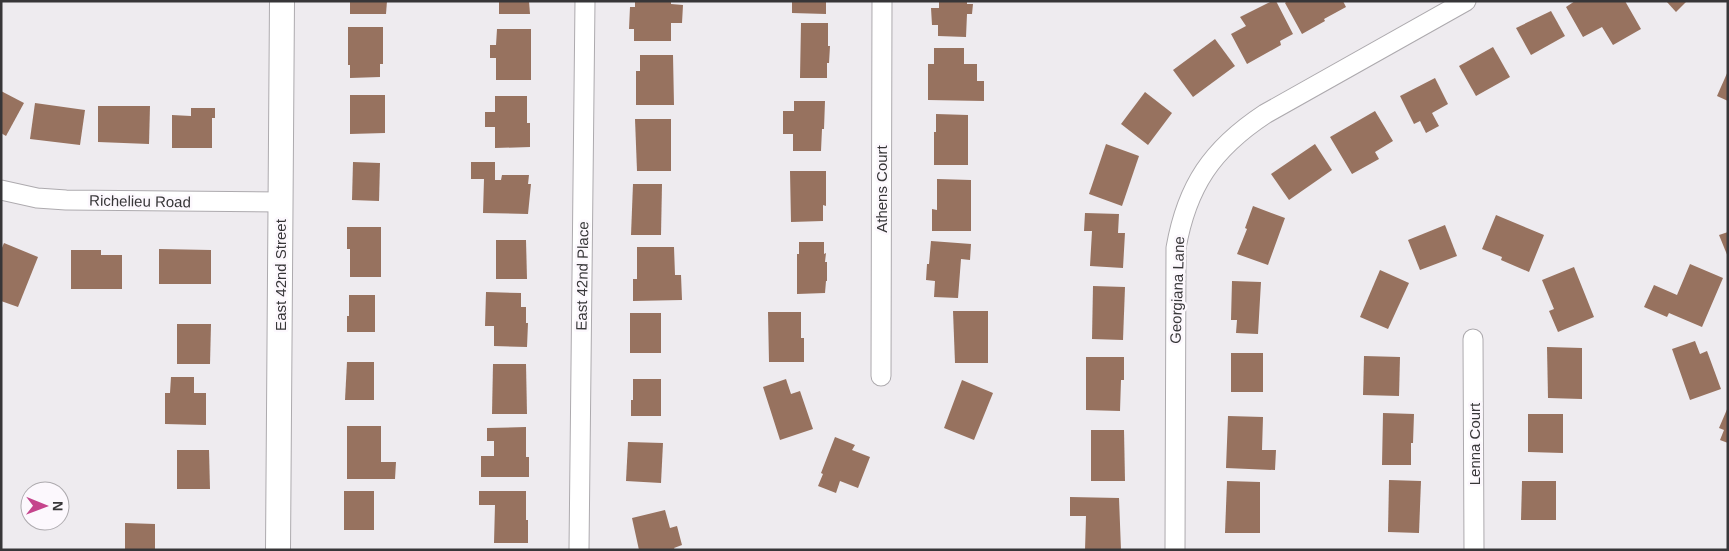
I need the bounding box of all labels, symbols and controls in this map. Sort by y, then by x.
street label: Athens Court [873,144,890,233]
street label: Richelieu Road [89,192,191,210]
street label: East 42nd Street [272,218,289,331]
street label: East 42nd Place [573,221,591,331]
street label: Georgiana Lane [1167,236,1187,344]
street label: Lenna Court [1466,402,1483,485]
north arrow [20,481,70,531]
text: N [50,501,66,511]

